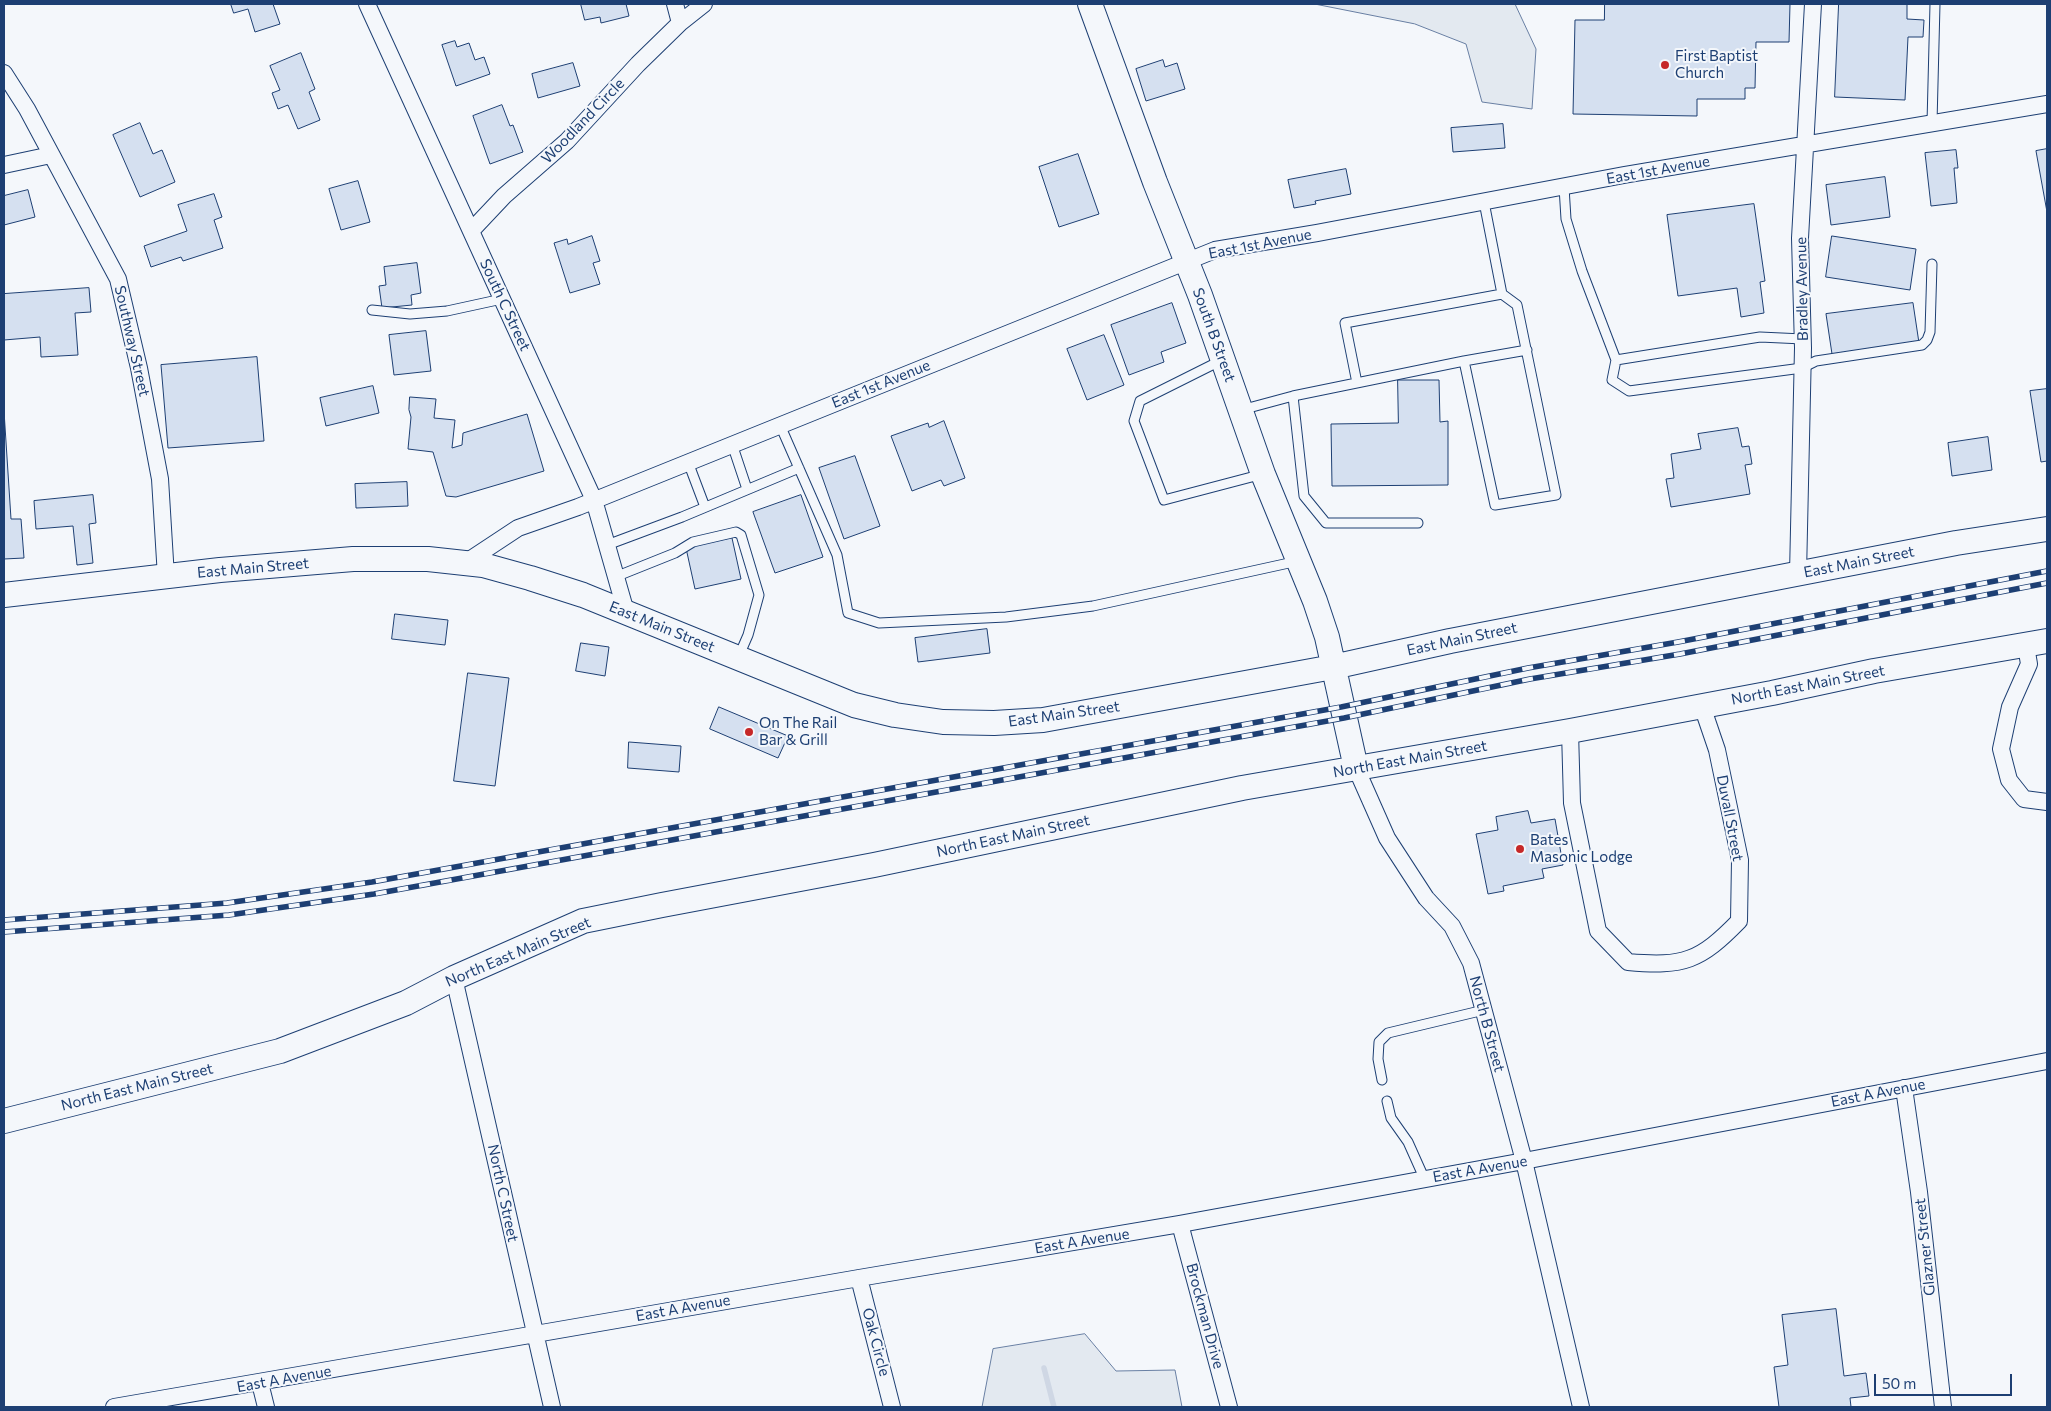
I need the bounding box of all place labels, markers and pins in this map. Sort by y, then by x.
place label: First Baptist Church [1675,47,1758,82]
marker: First Baptist Church [1659,59,1671,71]
place label: On The Rail Bar & Grill [759,714,837,749]
marker: On The Rail Bar & Grill [743,726,755,738]
place label: Bates Masonic Lodge [1530,831,1633,866]
marker: Bates Masonic Lodge [1514,843,1526,855]

